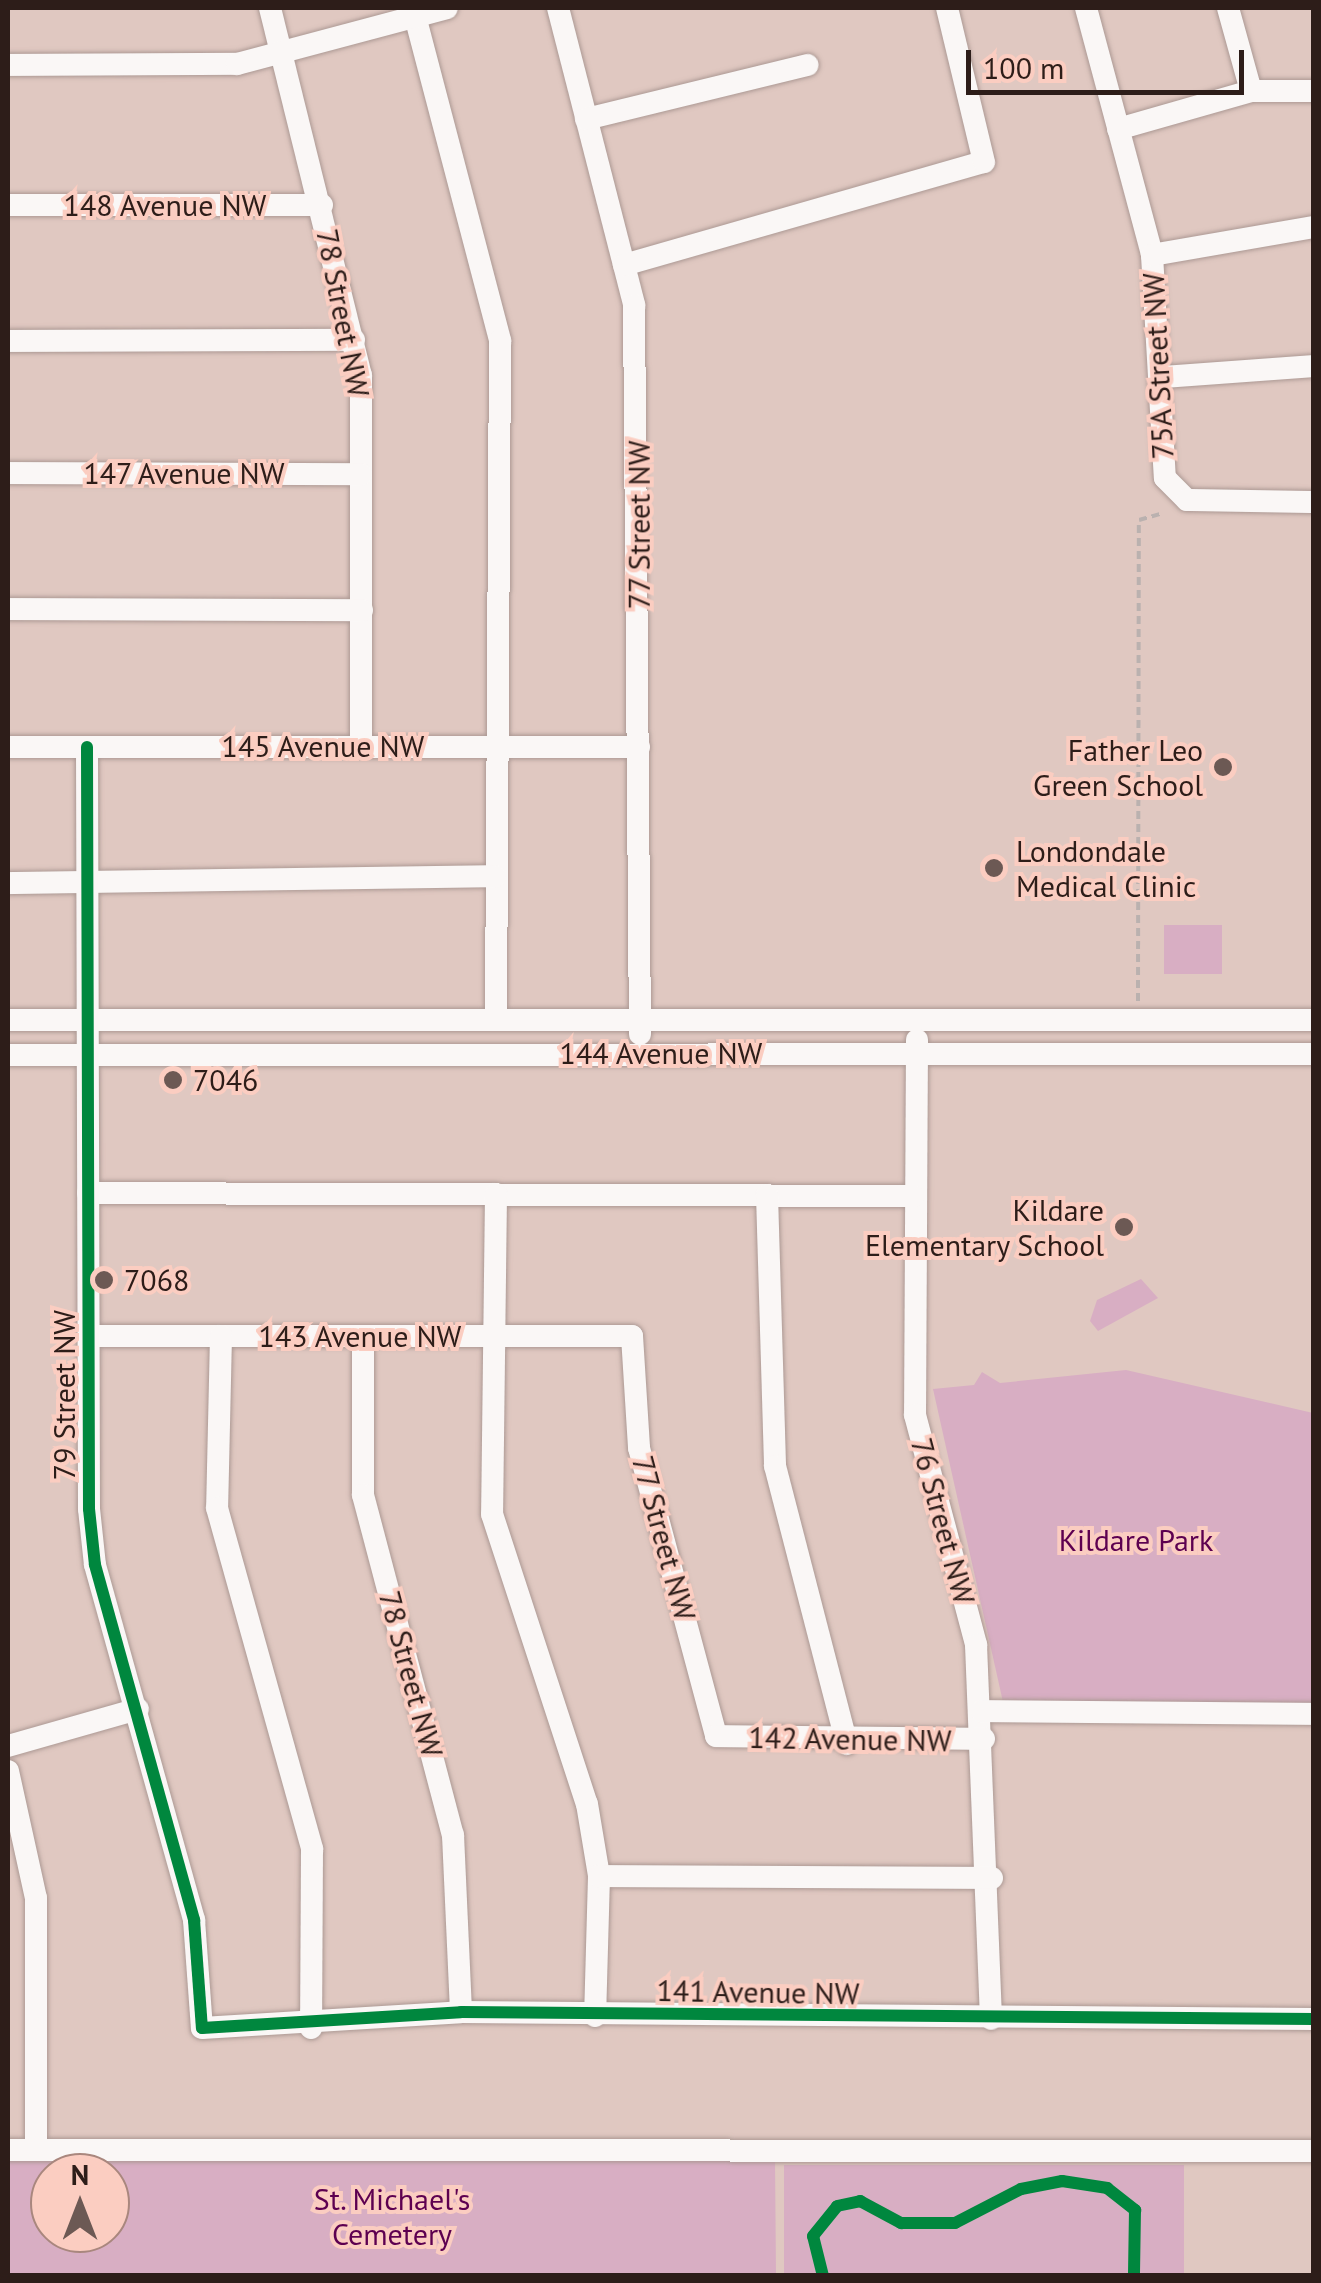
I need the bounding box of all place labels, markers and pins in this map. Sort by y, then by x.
place label: Father Leo Green School [1033,732,1203,802]
marker: Father Leo Green School [1212,756,1234,778]
place label: Londondale Medical Clinic [1016,833,1196,904]
marker: Londondale Medical Clinic [981,855,1007,881]
place label: 7046 [193,1062,258,1098]
marker: 7046 [162,1069,184,1091]
place label: Kildare Elementary School [864,1192,1104,1262]
marker: Kildare Elementary School [1113,1216,1135,1238]
place label: 7068 [124,1262,189,1298]
marker: 7068 [93,1269,115,1291]

